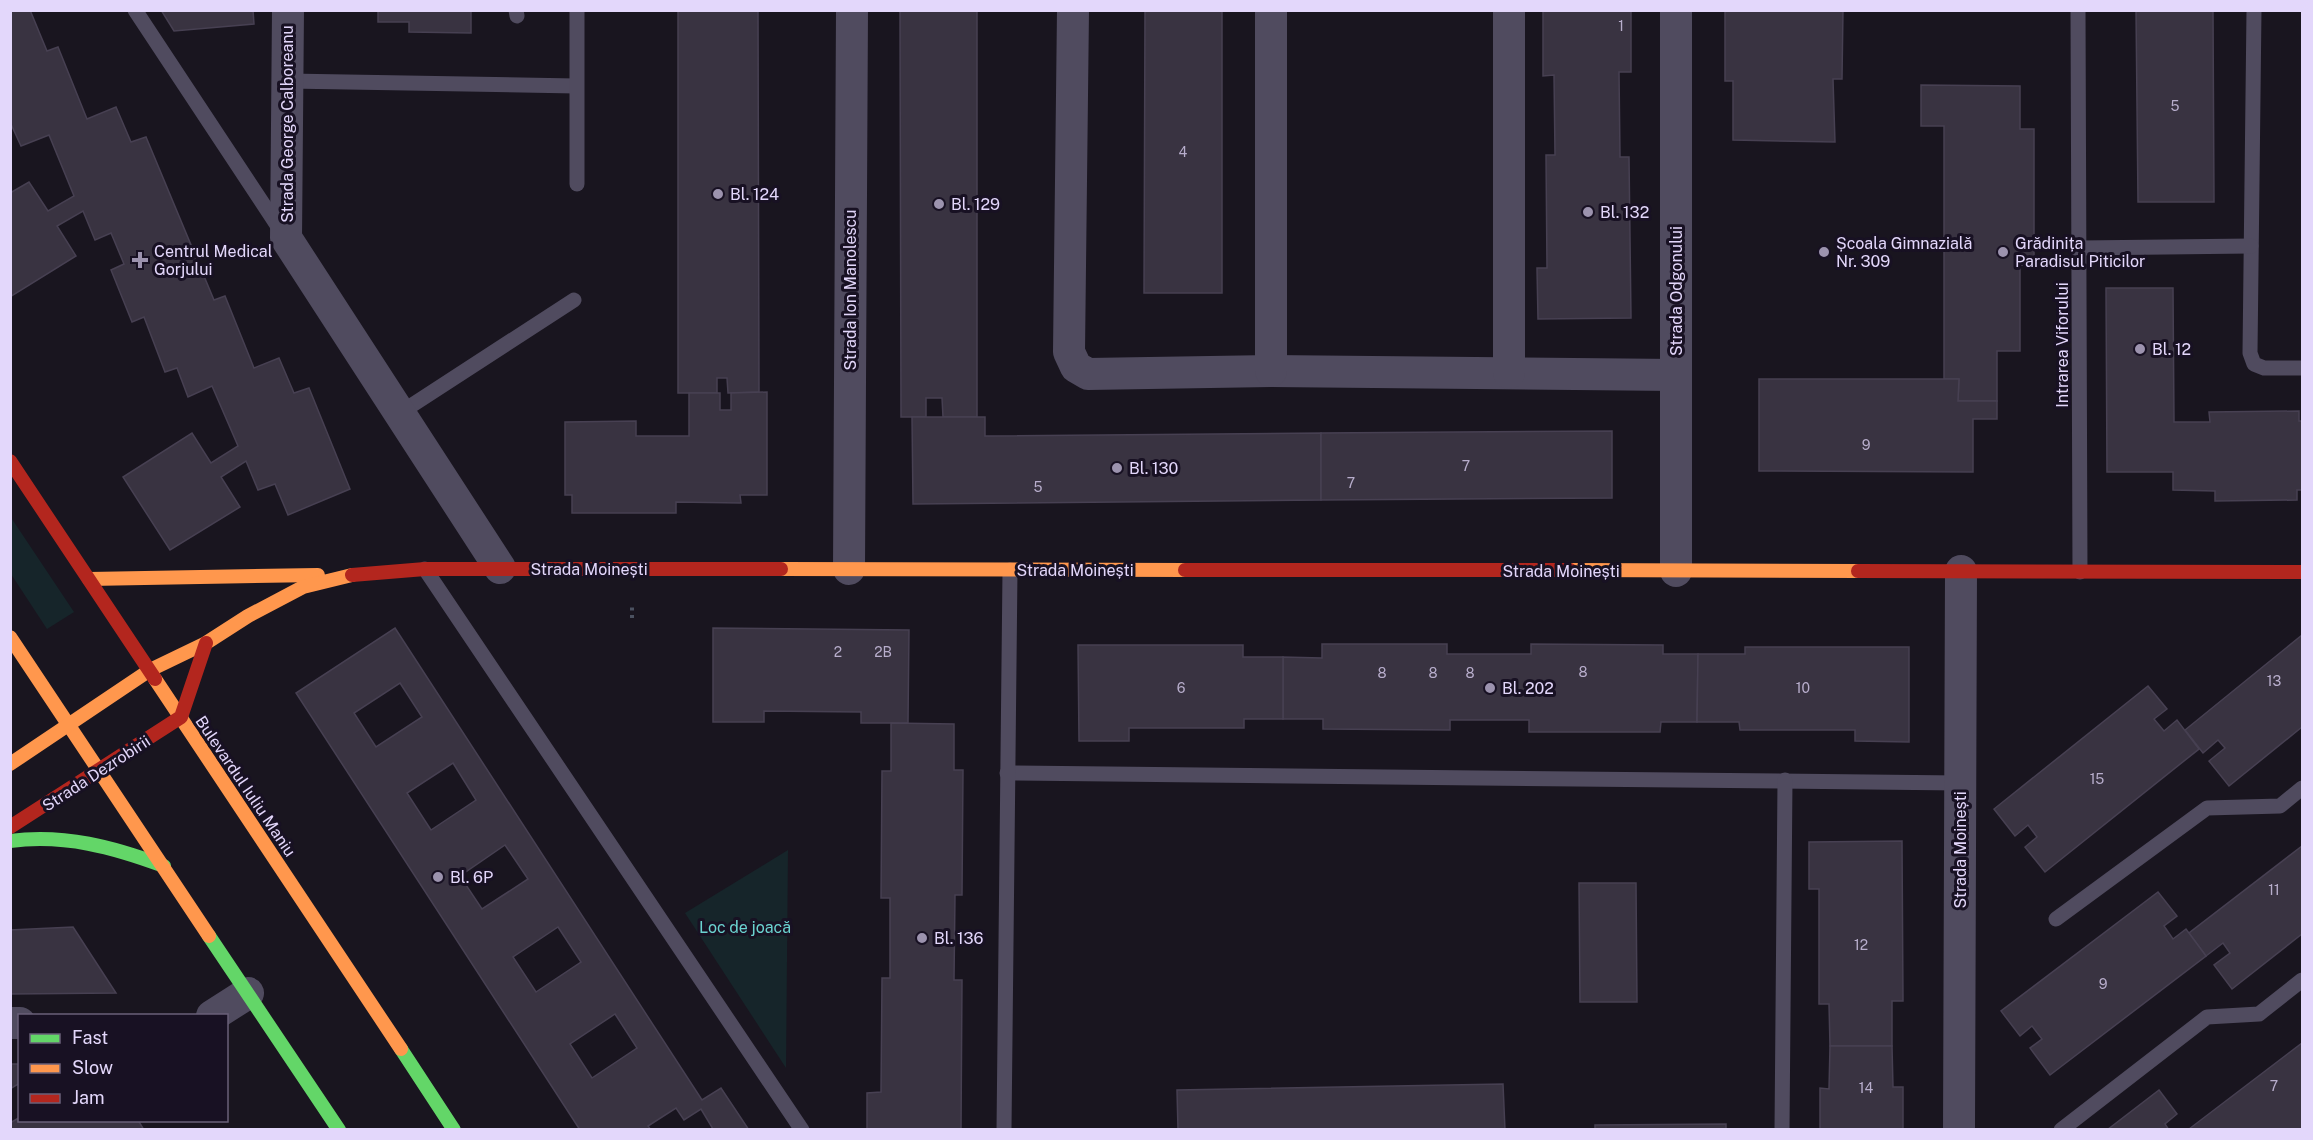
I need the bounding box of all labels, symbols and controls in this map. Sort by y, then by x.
house number: 1 [1618,18,1624,34]
street label: Strada George Calboreanu [278,25,297,223]
house number: 5 [2171,98,2180,114]
house number: 4 [1179,144,1188,160]
place label: Bl. 124 [730,185,779,204]
marker: Bl. 124 [711,187,725,201]
place label: Bl. 129 [951,195,1000,214]
marker: Bl. 129 [932,197,946,211]
place label: Bl. 132 [1600,203,1649,222]
marker: Bl. 132 [1581,205,1595,219]
street label: Strada Ion Manolescu [841,209,860,371]
street label: Strada Odgonului [1667,226,1686,356]
place label: Școala Gimnazială Nr. 309 [1836,234,1972,271]
place label: Grădinița Paradisul Piticilor [2015,234,2145,271]
place label: Centrul Medical Gorjului [154,242,273,279]
marker: Școala Gimnazială Nr. 309 [1817,245,1831,259]
marker: Grădinița Paradisul Piticilor [1996,245,2010,259]
marker: Centrul Medical Gorjului [131,251,149,269]
street label: Intrarea Viforului [2053,282,2072,408]
place label: Bl. 12 [2152,340,2191,359]
marker: Bl. 12 [2133,342,2147,356]
house number: 9 [1862,437,1871,453]
house number: 7 [1462,458,1470,474]
place label: Bl. 130 [1129,459,1179,478]
marker: Bl. 130 [1110,461,1124,475]
house number: 7 [1347,475,1355,491]
house number: 5 [1034,479,1043,495]
street label: Strada Moinești [530,560,648,579]
street label: Strada Moinești [1016,561,1134,580]
street label: Strada Moinești [1502,562,1620,581]
house number: 2 [834,644,842,660]
house number: 2B [874,644,892,660]
house number: 8 [1578,664,1588,680]
house number: 8 [1377,665,1387,681]
house number: 8 [1428,665,1438,681]
house number: 8 [1465,665,1475,681]
house number: 13 [2267,673,2281,689]
place label: Bl. 202 [1502,679,1554,698]
house number: 6 [1177,680,1186,696]
house number: 10 [1796,680,1810,696]
marker: Bl. 202 [1483,681,1497,695]
street label: Bulevardul Iuliu Maniu [192,712,300,860]
street label: Strada Dezrobirii [39,732,154,815]
house number: 15 [2090,771,2104,787]
street label: Strada Moinești [1951,791,1970,909]
place label: Bl. 6P [450,868,493,887]
marker: Bl. 6P [431,870,445,884]
house number: 11 [2268,882,2280,898]
park label: Loc de joacă [699,918,791,937]
place label: Bl. 136 [934,929,984,948]
marker: Bl. 136 [915,931,929,945]
house number: 12 [1854,937,1868,953]
house number: 9 [2099,976,2108,992]
legend [18,1014,228,1122]
text: Fast [72,1027,108,1048]
text: Slow [72,1057,113,1078]
house number: 7 [2270,1078,2278,1094]
house number: 14 [1859,1080,1873,1096]
text: Jam [72,1087,105,1108]

